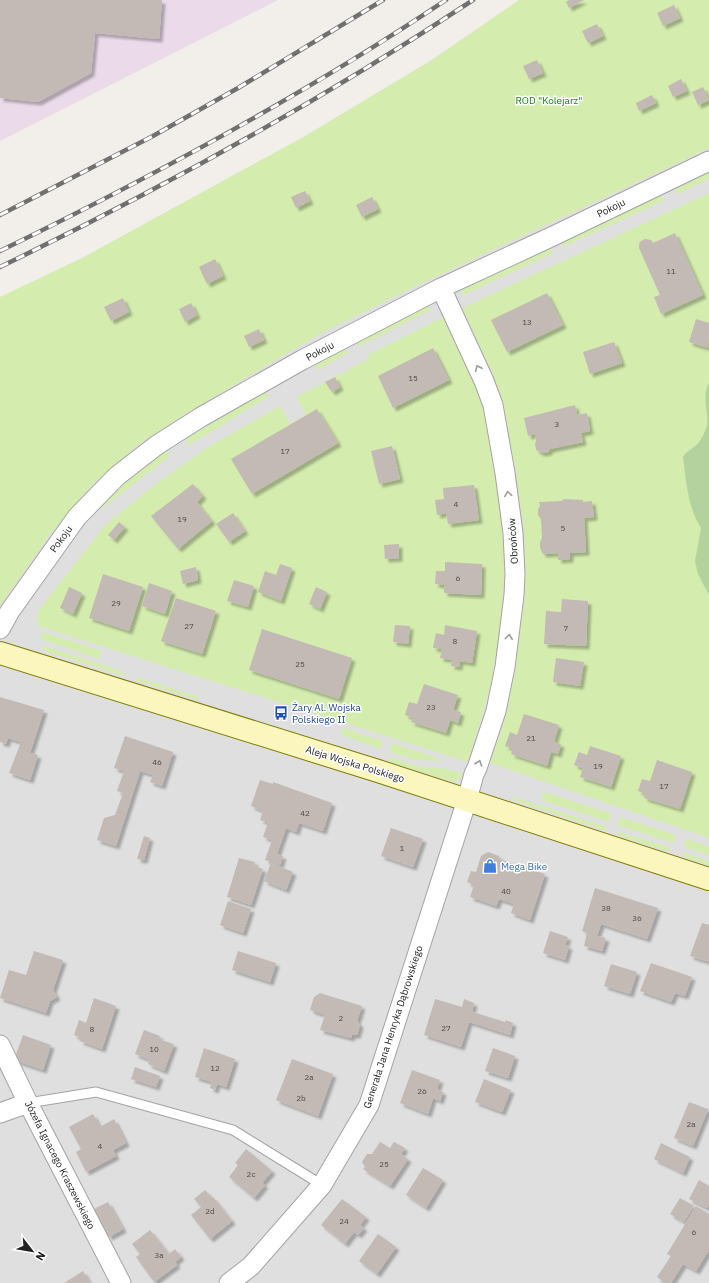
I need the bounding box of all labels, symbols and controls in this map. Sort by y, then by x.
park label: ROD "Kolejarz" [516,94,582,107]
street label: Pokoju [595,196,627,220]
house number: 11 [666,266,676,276]
house number: 13 [522,317,532,327]
street label: Pokoju [304,338,336,364]
one-way arrow [475,365,483,372]
house number: 15 [408,373,418,383]
house number: 3 [555,419,560,429]
house number: 17 [280,446,290,456]
one-way arrow [504,491,513,497]
house number: 4 [454,499,459,509]
house number: 19 [177,514,187,524]
street label: Obrońców [505,517,521,564]
street label: Pokoju [47,523,75,555]
house number: 5 [561,523,566,533]
house number: 6 [456,573,461,583]
house number: 29 [111,598,121,608]
house number: 27 [184,621,194,631]
house number: 7 [564,623,569,633]
one-way arrow [504,634,513,640]
house number: 8 [453,636,458,646]
house number: 25 [295,659,305,669]
place label: Żary Al. Wojska Polskiego II [292,701,362,726]
house number: 23 [426,702,436,712]
bus stop icon: Żary Al. Wojska Polskiego II [273,705,289,721]
house number: 21 [526,733,536,743]
street label: Aleja Wojska Polskiego [304,743,406,785]
house number: 46 [152,757,162,767]
one-way arrow [474,760,482,767]
house number: 19 [593,761,603,771]
house number: 17 [659,781,669,791]
house number: 42 [300,808,310,818]
house number: 1 [400,843,405,853]
shop icon: Mega Bike [482,858,498,874]
place label: Mega Bike [501,860,548,873]
house number: 40 [501,886,511,896]
house number: 38 [601,903,611,913]
house number: 36 [632,913,642,923]
street label: Generała Jana Henryka Dąbrowskiego [360,944,426,1110]
house number: 2 [339,1013,344,1023]
house number: 27 [441,1023,451,1033]
house number: 8 [90,1024,95,1034]
house number: 10 [149,1044,159,1054]
house number: 12 [210,1063,220,1073]
house number: 2a [304,1072,314,1082]
house number: 26 [417,1086,427,1096]
house number: 2b [296,1093,306,1103]
street label: Józefa Ignacego Kraszewskiego [22,1099,98,1232]
house number: 2a [686,1119,696,1129]
house number: 4 [98,1141,103,1151]
house number: 25 [379,1159,389,1169]
house number: 2c [247,1169,255,1179]
house number: 2d [205,1206,215,1216]
house number: 24 [339,1216,349,1226]
house number: 6 [692,1227,697,1237]
north arrow [12,1231,52,1271]
text: N [33,1249,49,1263]
house number: 3a [154,1250,164,1260]

